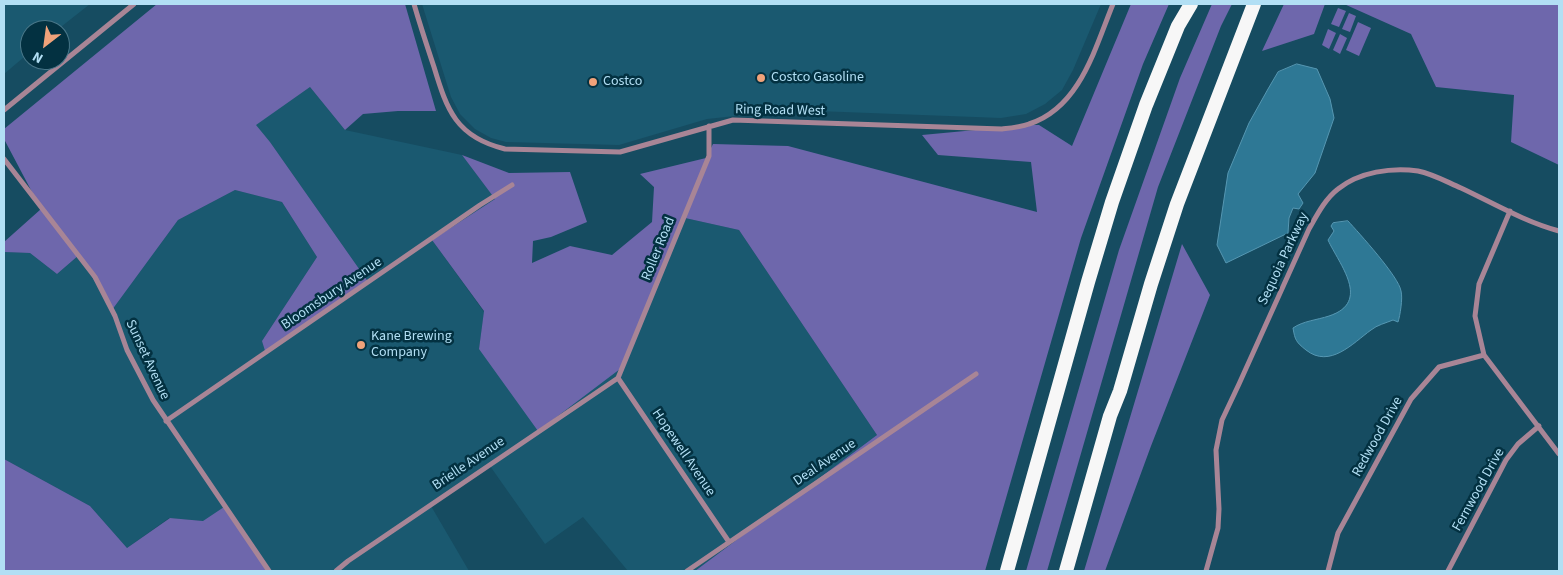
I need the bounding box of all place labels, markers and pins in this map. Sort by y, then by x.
place label: Costco Gasoline [771,70,864,86]
marker: Costco Gasoline [755,72,767,84]
place label: Costco [603,74,642,90]
marker: Costco [587,76,599,88]
place label: Kane Brewing Company [371,329,452,362]
marker: Kane Brewing Company [355,339,367,351]

